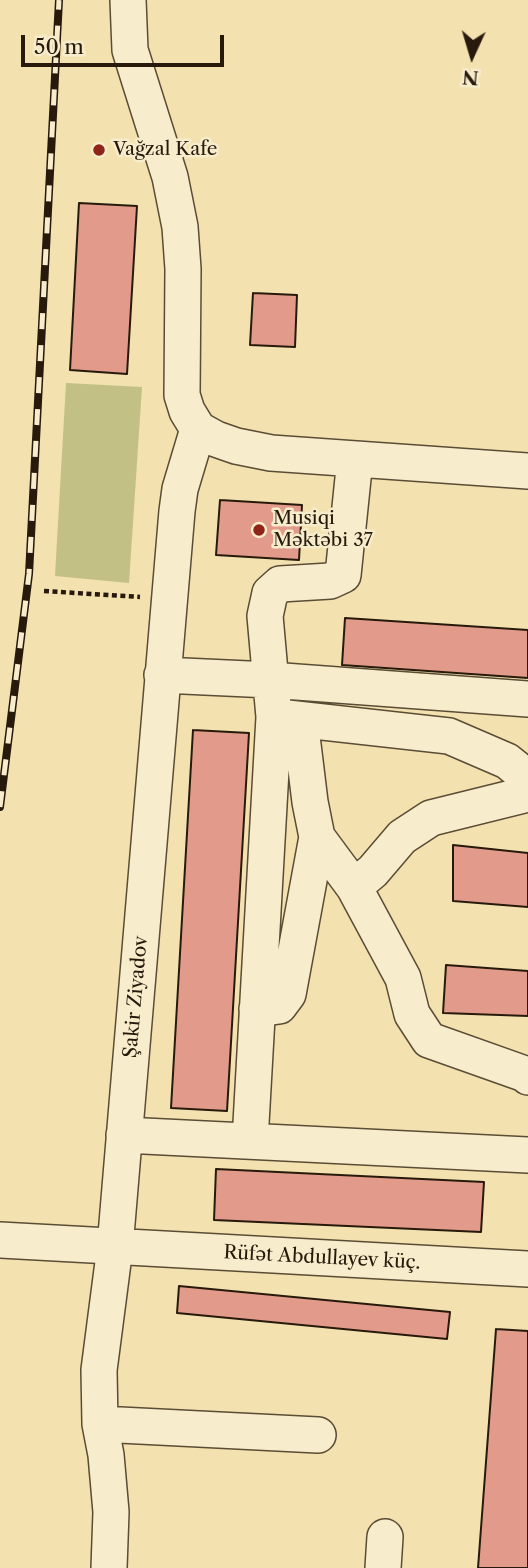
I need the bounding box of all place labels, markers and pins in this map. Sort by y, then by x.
place label: Vağzal Kafe [113,139,217,161]
marker: Vağzal Kafe [91,142,107,158]
place label: Musiqi Məktəbi 37 [273,508,373,552]
marker: Musiqi Məktəbi 37 [251,522,267,538]

